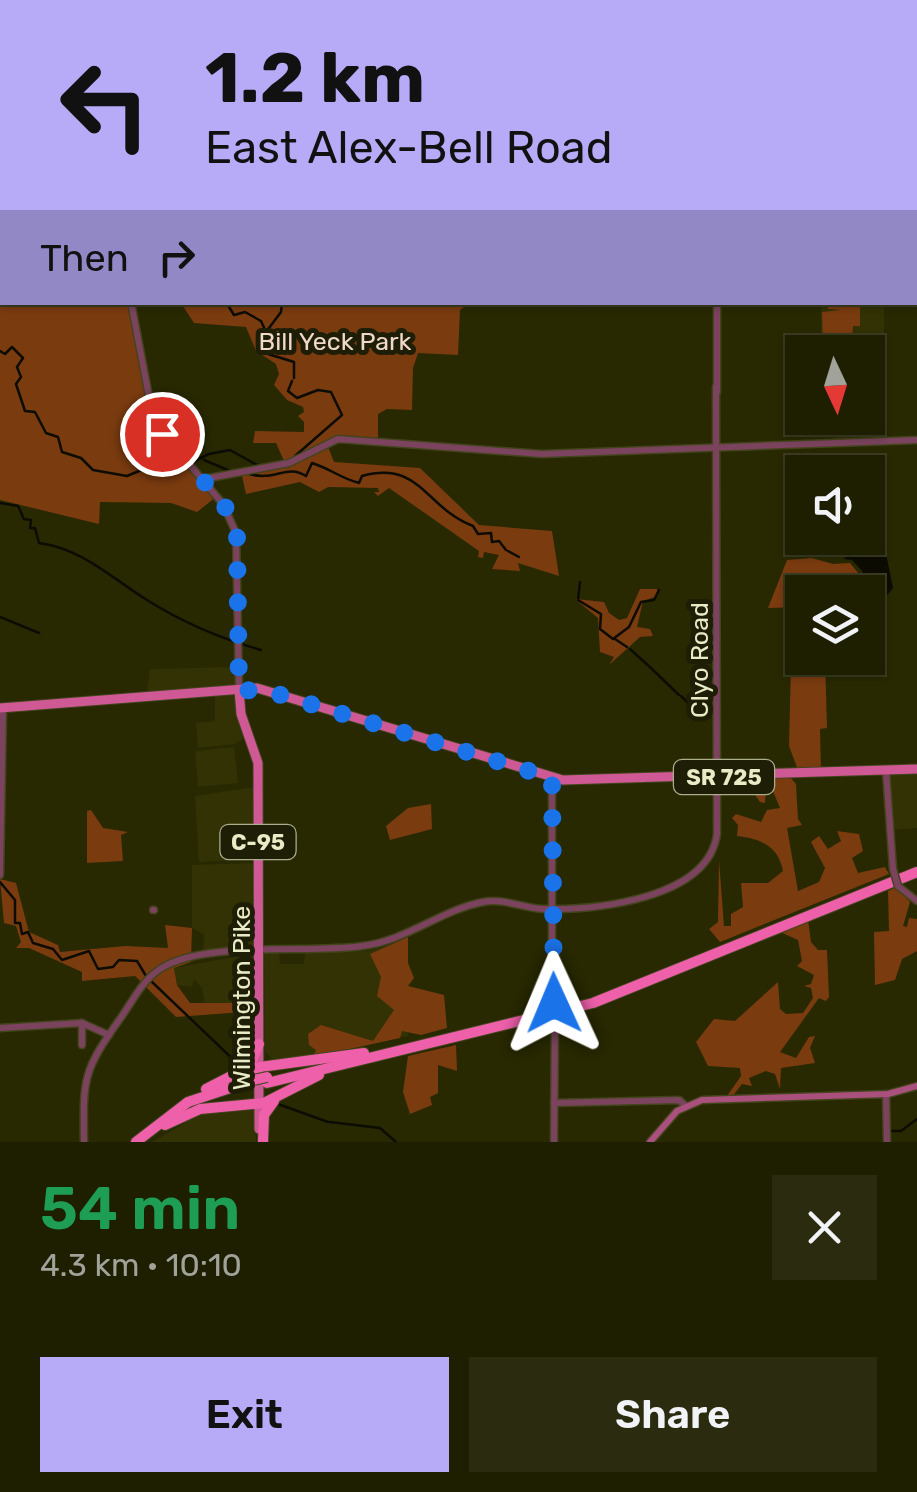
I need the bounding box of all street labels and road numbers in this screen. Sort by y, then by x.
street label: Clyo Road [685,602,714,718]
road number: SR 725 [674,760,774,794]
road number: C-95 [220,825,296,859]
street label: Wilmington Pike [227,906,256,1090]

